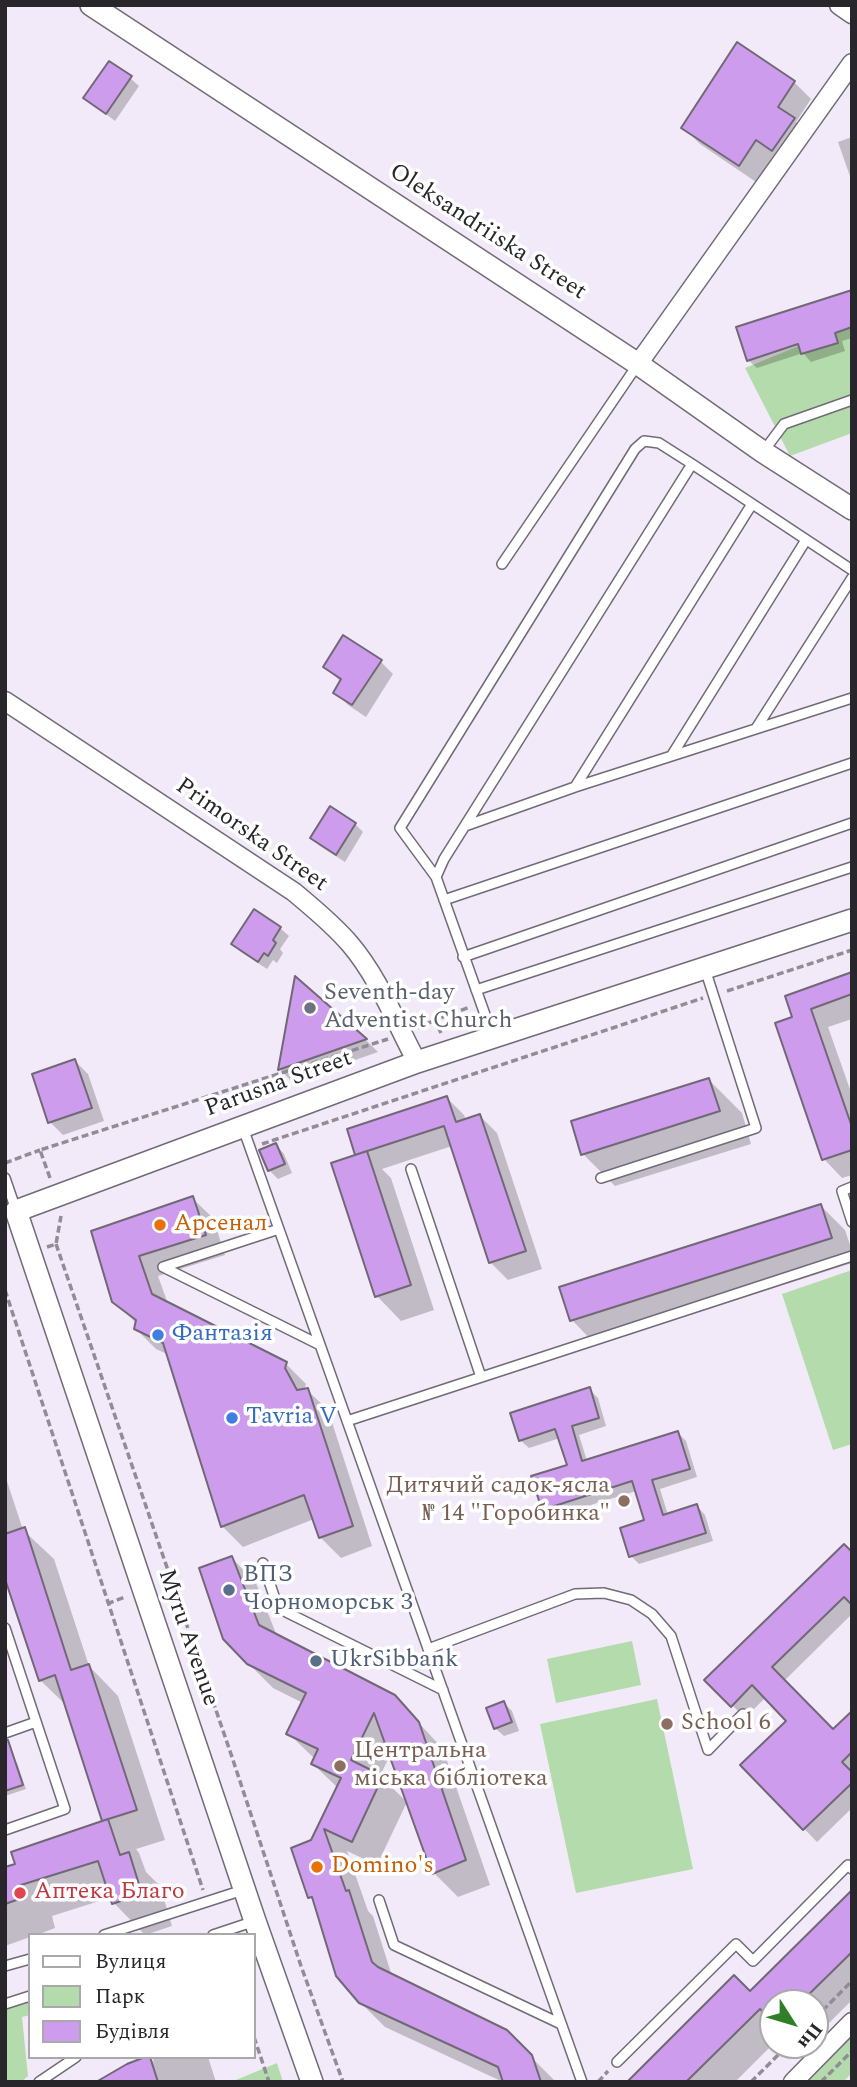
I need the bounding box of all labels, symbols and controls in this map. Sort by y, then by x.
street label: Oleksandriiska Street [383,159,591,307]
street label: Primorska Street [169,773,333,899]
place label: Seventh-day Adventist Church [324,980,513,1036]
marker: Seventh-day Adventist Church [302,1000,318,1016]
street label: Parusna Street [201,1045,357,1125]
place label: Арсенал [174,1211,267,1239]
marker: Арсенал [152,1217,168,1233]
place label: Фантазія [172,1321,273,1349]
marker: Фантазія [150,1327,166,1343]
place label: Tavria V [246,1404,337,1432]
marker: Tavria V [224,1410,240,1426]
place label: Дитячий садок-ясла № 14 "Горобинка" [386,1473,610,1529]
marker: Дитячий садок-ясла № 14 "Горобинка" [616,1493,632,1509]
place label: ВПЗ Чорноморськ 3 [243,1562,413,1618]
street label: Myru Avenue [150,1566,224,1710]
marker: ВПЗ Чорноморськ 3 [221,1582,237,1598]
place label: UkrSibbank [330,1647,458,1675]
marker: UkrSibbank [308,1653,324,1669]
place label: School 6 [681,1710,771,1738]
marker: School 6 [659,1716,675,1732]
place label: Центральна міська бібліотека [354,1738,548,1794]
marker: Центральна міська бібліотека [332,1758,348,1774]
place label: Domino's [331,1853,434,1881]
marker: Domino's [309,1859,325,1875]
place label: Аптека Благо [34,1879,185,1907]
marker: Аптека Благо [12,1885,28,1901]
legend [28,1933,256,2059]
text: Вулиця [95,1946,166,1978]
text: Парк [95,1981,145,2013]
north arrow [759,1989,829,2059]
text: Будівля [95,2016,170,2048]
text: Пн [790,2016,829,2055]

